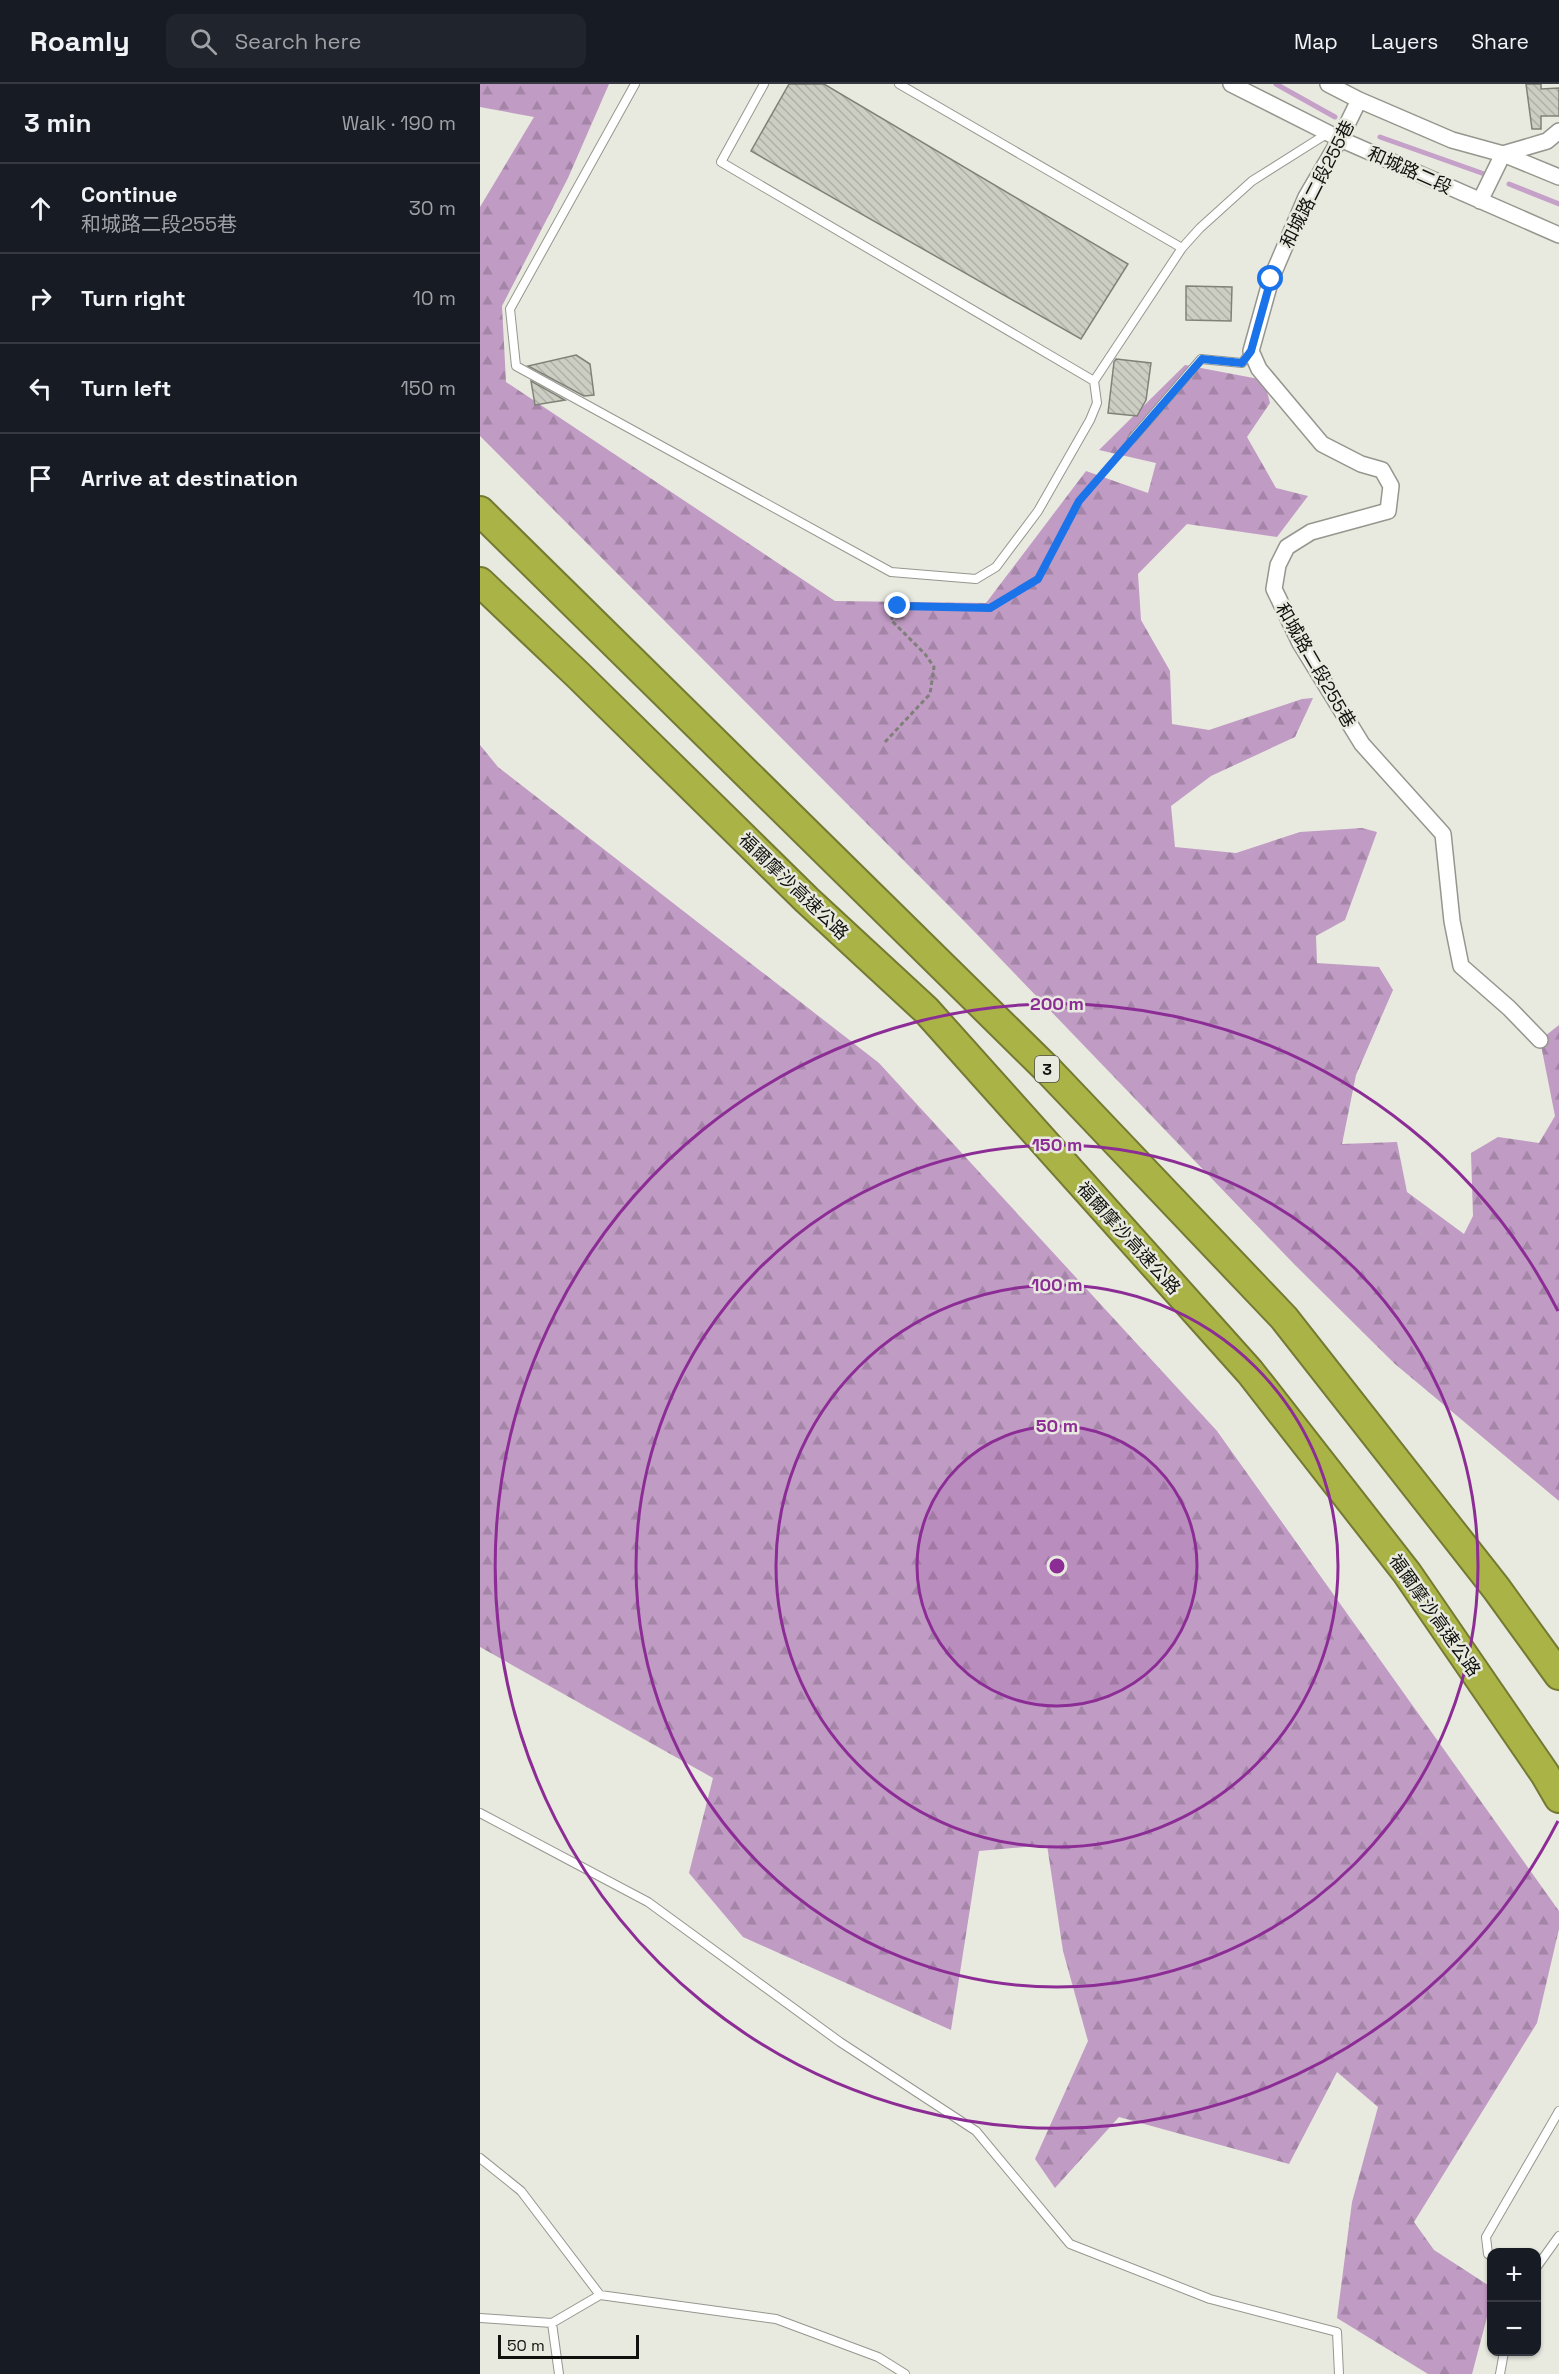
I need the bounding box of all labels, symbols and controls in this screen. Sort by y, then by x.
search box [166,14,586,68]
text: Roamly [30,23,130,59]
icon: search [187,25,220,58]
text: Search here [235,27,361,55]
text: Map [1294,28,1338,55]
text: Layers [1371,28,1438,55]
text: Share [1471,28,1529,55]
text: 3 min [24,106,92,140]
text: Walk · 190 m [342,110,456,136]
street label: 和城路二段255巷 [1275,116,1359,252]
street label: 和城路二段 [1364,141,1456,199]
text: Continue [81,180,177,208]
icon: ahead [24,192,57,225]
text: 30 m [409,195,456,221]
text: 和城路二段255巷 [81,211,237,237]
route start [1257,265,1283,291]
icon: right [24,282,57,315]
text: Turn right [81,284,186,312]
text: 10 m [412,285,456,311]
icon: left [24,372,57,405]
text: Turn left [81,374,171,402]
text: 150 m [401,375,456,401]
icon: arrive [24,462,57,495]
text: Arrive at destination [81,464,298,492]
route end [884,592,910,618]
street label: 和城路二段255巷 [1271,598,1361,732]
street label: 福爾摩沙高速公路 [734,828,854,944]
text: 200 m [1030,992,1084,1015]
road number: 3 [1035,1056,1059,1082]
text: 150 m [1032,1133,1082,1156]
street label: 福爾摩沙高速公路 [1072,1177,1186,1299]
text: 100 m [1031,1273,1083,1296]
text: 50 m [1036,1414,1078,1437]
street label: 福爾摩沙高速公路 [1384,1549,1486,1681]
centre of rings [1047,1556,1067,1576]
map controls [1487,2248,1541,2356]
button: + [1487,2248,1541,2302]
button: − [1487,2302,1541,2356]
scale bar [498,2332,639,2360]
text: 50 m [507,2335,545,2356]

